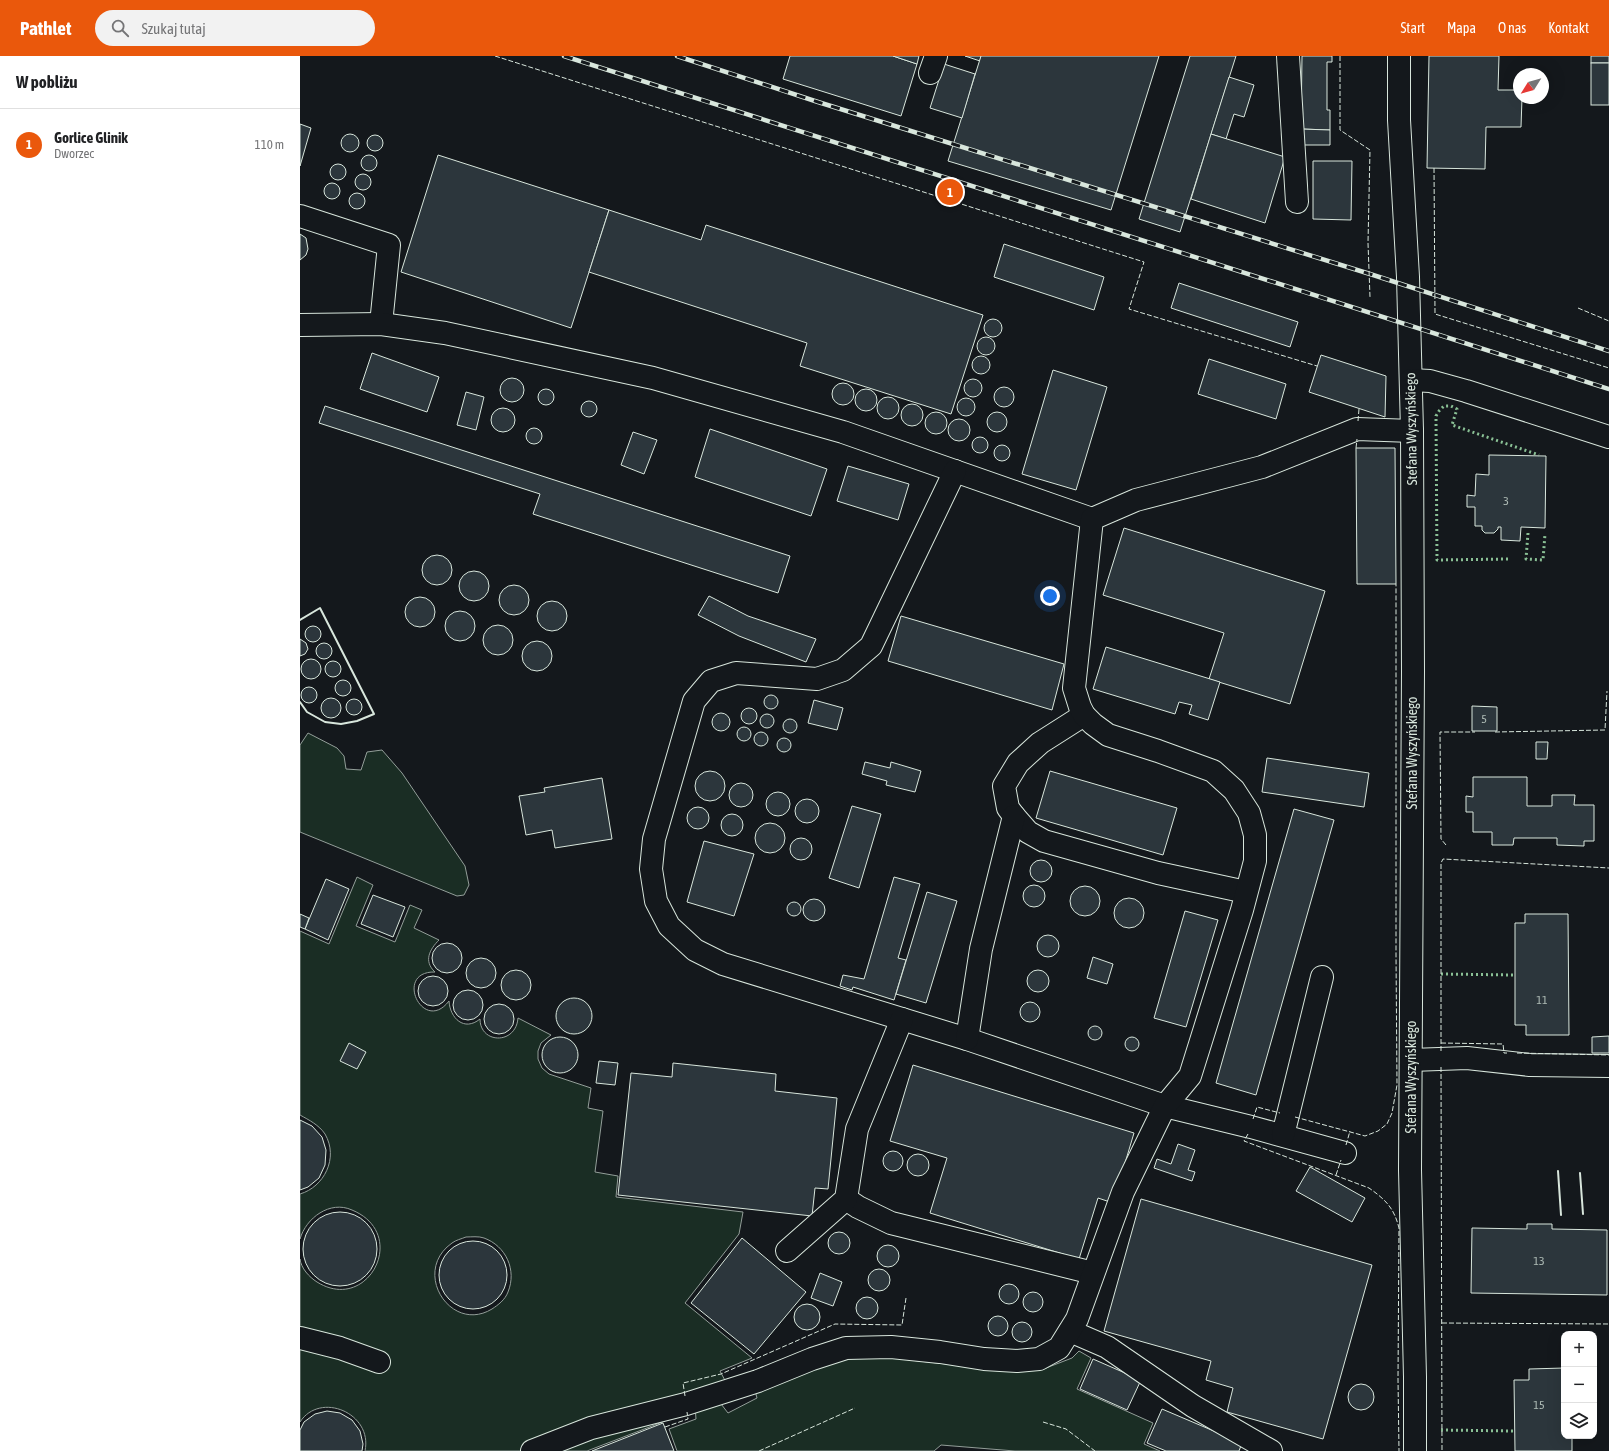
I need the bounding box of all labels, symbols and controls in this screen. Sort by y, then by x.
search box [95,10,375,46]
text: Pathlet [20,17,71,39]
icon: search [109,17,131,39]
text: Szukaj tutaj [141,20,206,37]
text: Start [1400,20,1425,36]
text: Mapa [1447,20,1476,36]
text: O nas [1498,20,1526,36]
text: Kontakt [1548,20,1589,36]
north arrow [1513,68,1549,104]
text: W pobliżu [16,72,78,92]
text: Gorlice Glinik [54,129,128,146]
text: 1 [26,137,32,152]
text: 110 m [255,137,284,152]
text: Dworzec [54,146,94,161]
pin: 1 [937,177,963,207]
street label: Stefana Wyszyńskiego [1402,372,1420,486]
house number: 3 [1503,494,1509,508]
your location [1040,586,1060,606]
street label: Stefana Wyszyńskiego [1404,697,1420,809]
house number: 5 [1481,712,1487,726]
house number: 11 [1536,993,1548,1007]
street label: Stefana Wyszyńskiego [1403,1021,1419,1133]
house number: 13 [1533,1254,1545,1268]
map controls [1561,1331,1597,1439]
button: + [1561,1331,1597,1367]
button: − [1561,1367,1597,1403]
house number: 15 [1533,1398,1545,1412]
button: layers [1561,1403,1597,1439]

